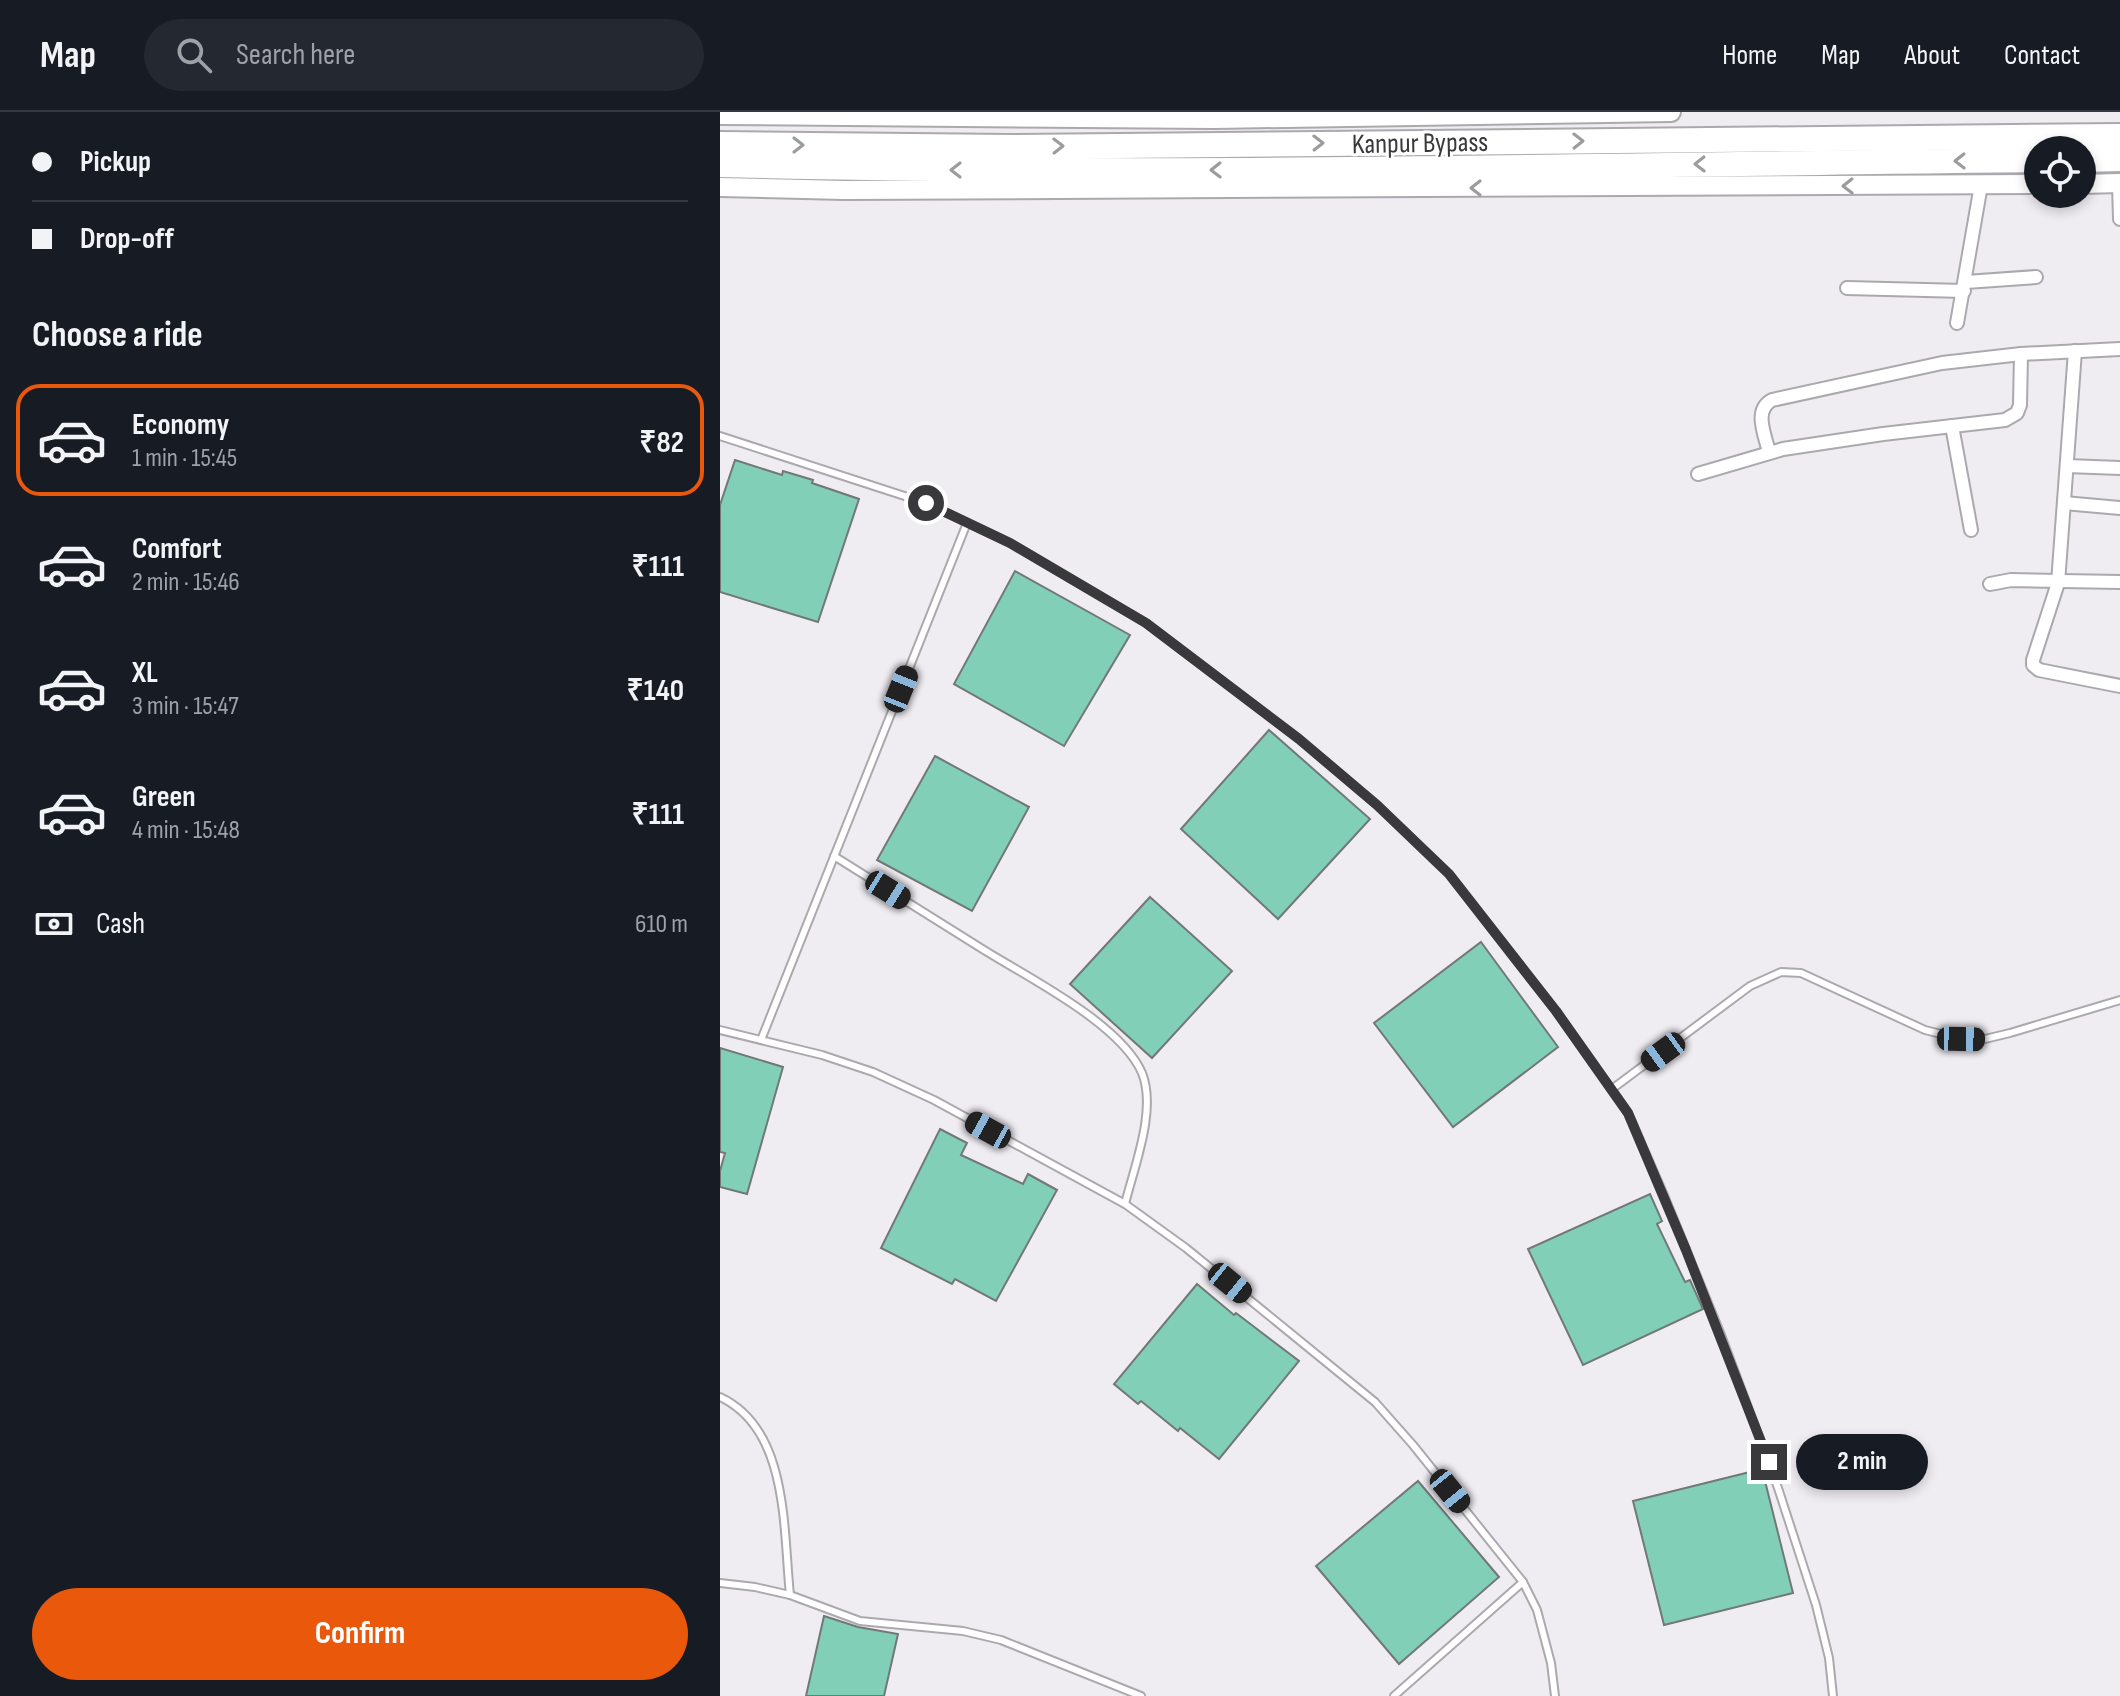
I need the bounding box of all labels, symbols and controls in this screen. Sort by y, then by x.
search box [144,19,704,91]
text: Map [40,33,96,78]
icon: search [172,33,216,77]
text: Search here [236,37,355,73]
text: Home [1722,39,1777,72]
text: Map [1821,39,1860,72]
text: About [1904,39,1960,72]
text: Contact [2004,39,2080,72]
street label: Kanpur Bypass [1352,126,1488,161]
one-way arrow [1572,132,1585,149]
one-way arrow [1312,134,1325,152]
one-way arrow [792,136,805,154]
map controls [2024,136,2096,208]
button: locate [2024,136,2096,208]
one-way arrow [1052,137,1065,155]
text: Pickup [80,144,151,180]
one-way arrow [1953,152,1966,170]
one-way arrow [1693,155,1706,173]
one-way arrow [949,161,962,179]
one-way arrow [1209,161,1222,178]
one-way arrow [1841,177,1854,195]
one-way arrow [1469,179,1482,197]
text: Drop-off [80,221,174,257]
text: Choose a ride [32,314,203,357]
icon: car [36,404,108,476]
text: Economy [132,407,229,443]
text: ₹82 [639,425,684,461]
text: 1 min · 15:45 [132,443,237,474]
route start [908,485,944,521]
icon: car [36,528,108,600]
text: Comfort [132,531,222,567]
text: ₹111 [632,549,684,585]
text: 2 min · 15:46 [132,567,240,598]
icon: car [36,652,108,724]
text: XL [132,655,158,691]
car [881,662,921,716]
text: ₹140 [627,673,684,709]
text: 3 min · 15:47 [132,691,239,722]
icon: car [36,776,108,848]
text: Green [132,779,196,815]
text: ₹111 [632,797,684,833]
text: 4 min · 15:48 [132,815,240,846]
car [861,867,915,913]
icon: cash [32,902,76,946]
text: Cash [96,906,145,942]
text: 610 m [635,909,688,940]
car [1937,1027,1985,1051]
car [1637,1028,1689,1076]
car [961,1108,1015,1152]
car [1204,1259,1256,1307]
callout: 2 min [1797,1434,1929,1490]
route end [1751,1444,1787,1480]
text: 2 min [1837,1446,1887,1477]
car [1426,1465,1474,1517]
button: Confirm [32,1588,688,1680]

